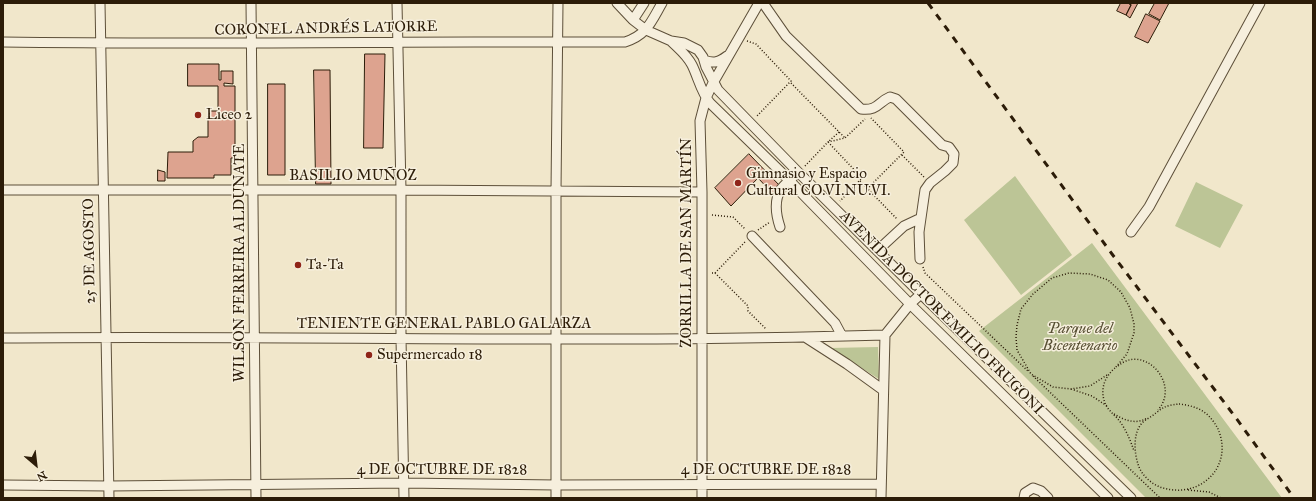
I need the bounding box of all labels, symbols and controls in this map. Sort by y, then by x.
street label: CORONEL ANDRÉS LATORRE [214,18,438,40]
place label: Liceo 2 [206,106,252,124]
marker: Liceo 2 [193,110,203,120]
street label: ZORRILLA DE SAN MARTÍN [678,138,696,348]
street label: WILSON FERREIRA ALDUNATE [231,144,249,382]
place label: Gimnasio y Espacio Cultural CO.VI.NU.VI. [746,165,890,200]
street label: BASILIO MUÑOZ [289,167,417,185]
marker: Gimnasio y Espacio Cultural CO.VI.NU.VI. [733,178,743,188]
street label: 25 DE AGOSTO [80,198,100,304]
street label: AVENIDA DOCTOR EMILIO FRUGONI [835,207,1047,419]
place label: Ta-Ta [306,256,344,274]
marker: Ta-Ta [293,260,303,270]
street label: TENIENTE GENERAL PABLO GALARZA [297,315,591,333]
park label: Parque del Bicentenario [1043,320,1117,355]
place label: Supermercado 18 [377,346,482,364]
marker: Supermercado 18 [364,350,374,360]
north arrow [16,445,56,485]
street label: 4 DE OCTUBRE DE 1828 [357,461,527,479]
street label: 4 DE OCTUBRE DE 1828 [681,461,851,479]
text: N [35,468,49,484]

